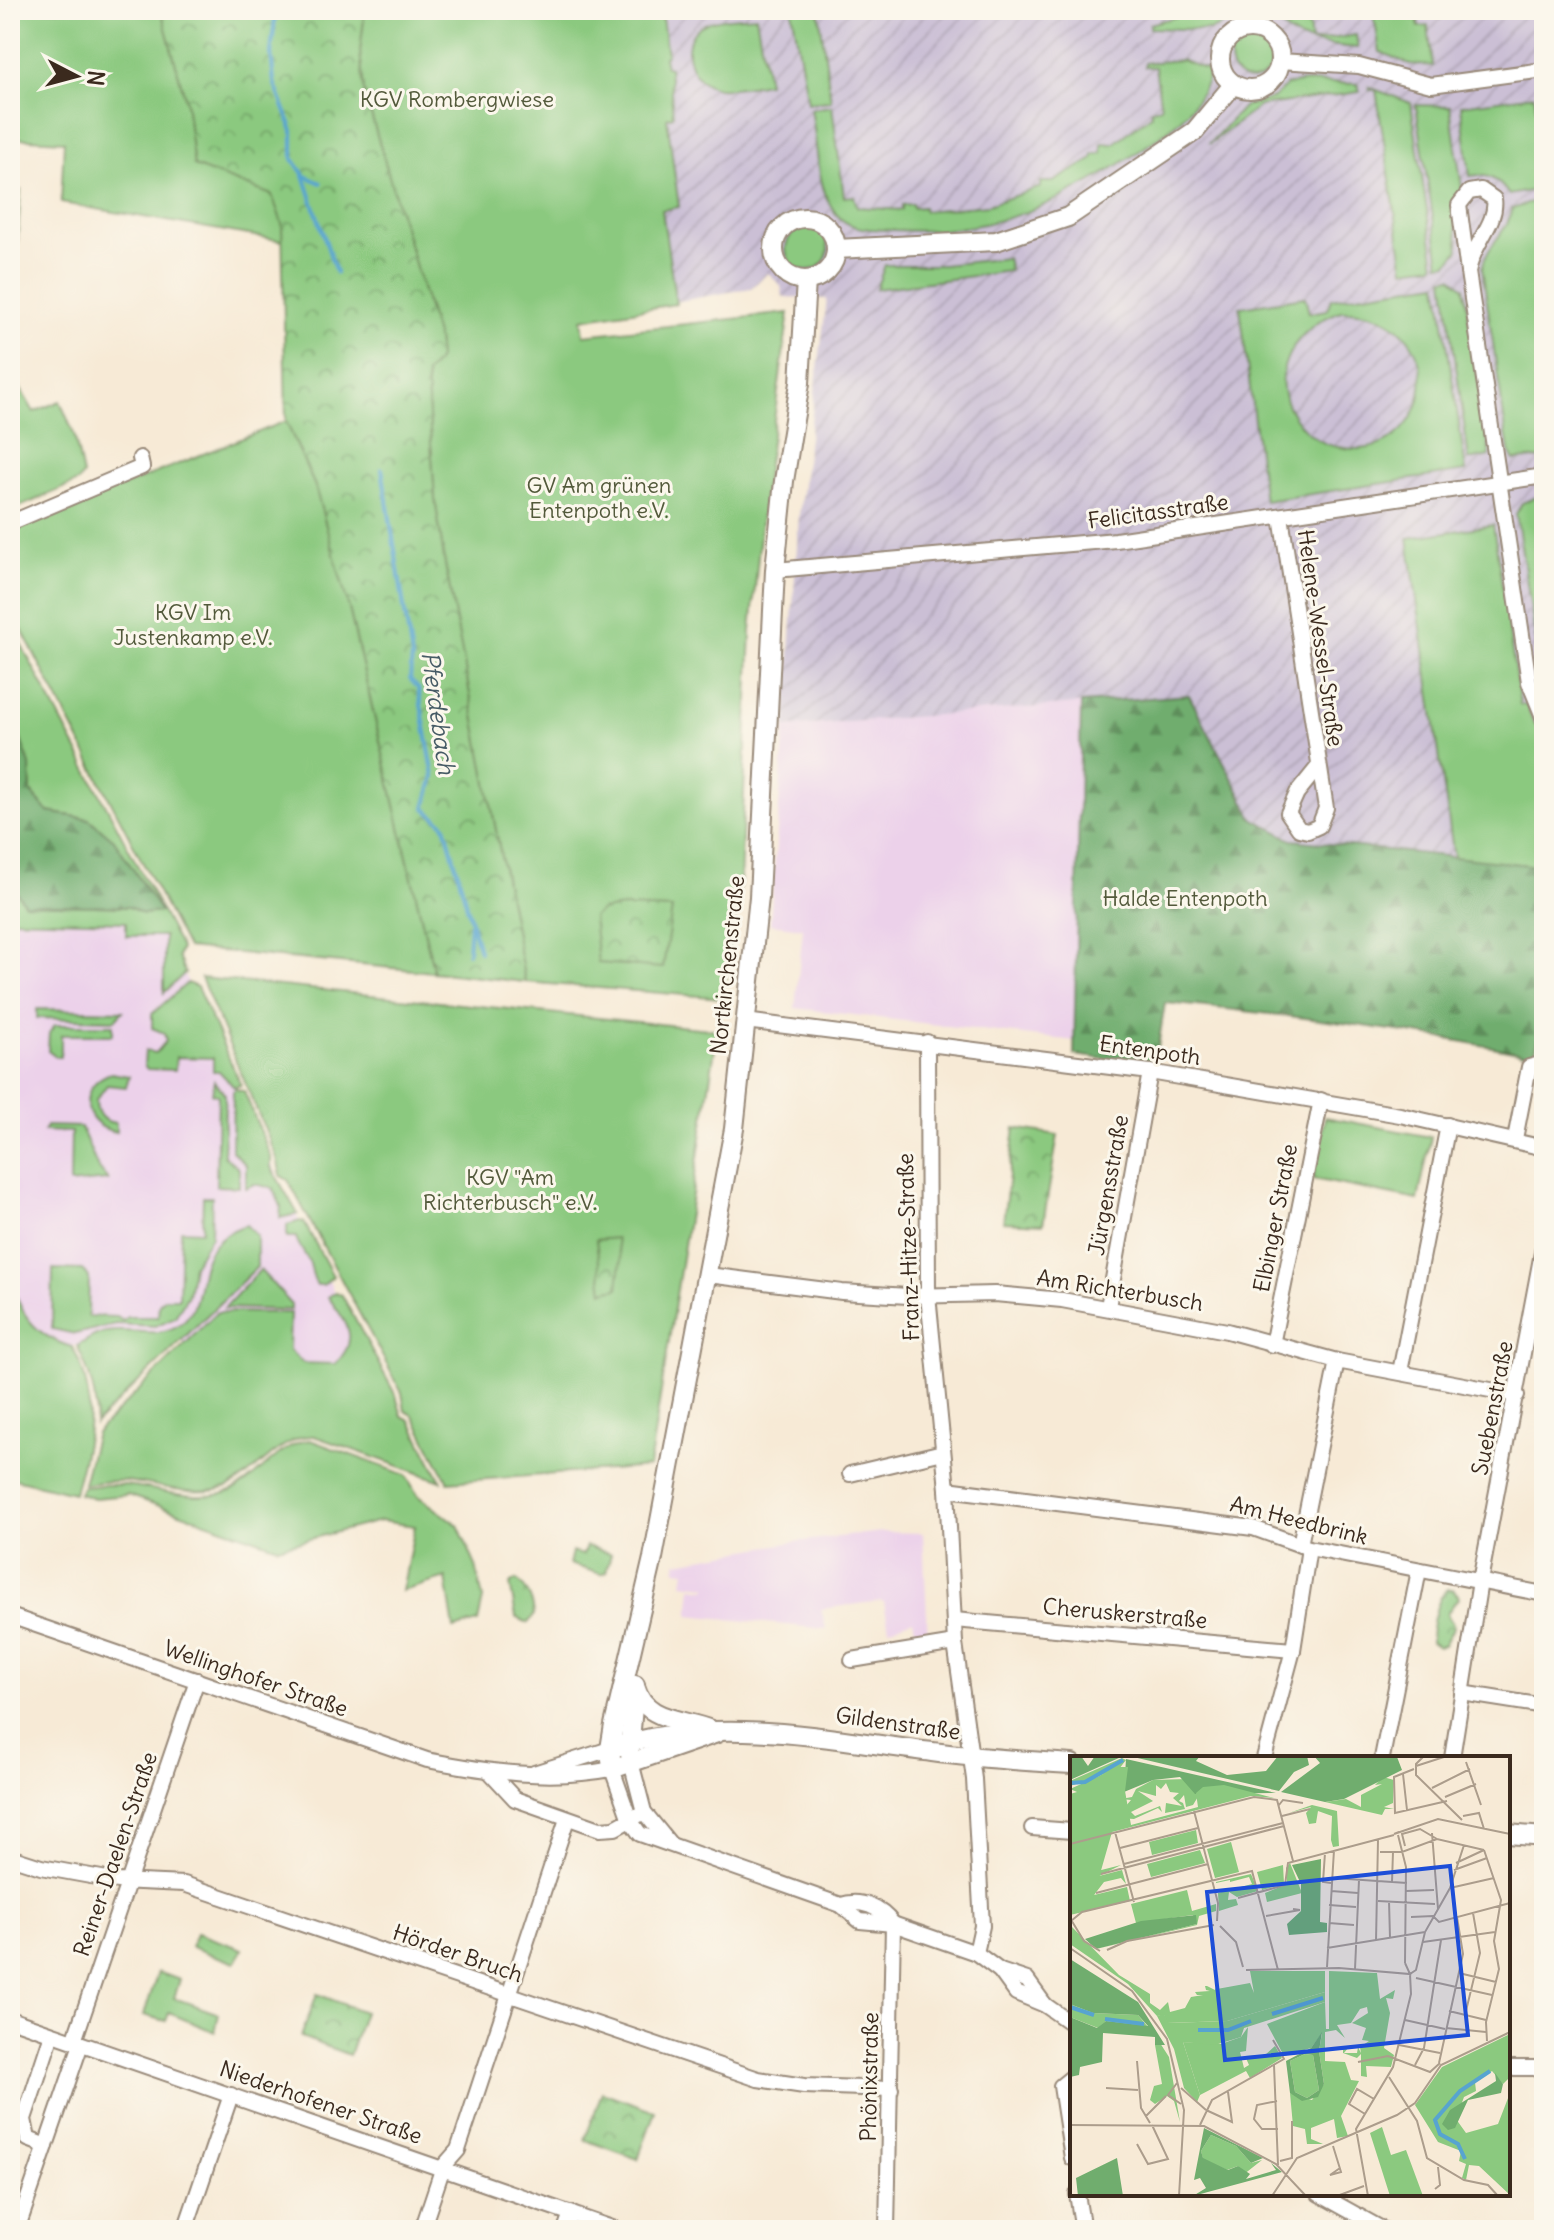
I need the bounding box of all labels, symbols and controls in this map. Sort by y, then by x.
north arrow [36,36,116,116]
text: N [81,69,111,87]
park label: KGV Rombergwiese [360,85,554,113]
park label: GV Am grünen Entenpoth e.V. [527,471,671,524]
street label: Felicitasstraße [1086,487,1230,535]
street label: Helene-Wessel-Straße [1292,528,1350,748]
park label: KGV Im Justenkamp e.V. [113,598,273,651]
water label: Pferdebach [416,649,463,777]
street label: Nortkirchenstraße [704,874,750,1056]
park label: Halde Entenpoth [1102,884,1268,912]
street label: Entenpoth [1098,1029,1202,1071]
street label: Jürgensstraße [1082,1113,1134,1257]
street label: Elbinger Straße [1247,1141,1303,1295]
street label: Franz-Hitze-Straße [891,1153,925,1341]
park label: KGV "Am Richterbusch" e.V. [423,1163,597,1216]
street label: Am Richterbusch [1035,1263,1205,1317]
street label: Suebenstraße [1465,1339,1519,1477]
street label: Am Heedbrink [1227,1489,1371,1551]
street label: Cheruskerstraße [1041,1592,1209,1634]
street label: Wellinghofer Straße [160,1633,352,1723]
street label: Gildenstraße [834,1700,962,1746]
street label: Reiner-Daelen-Straße [67,1748,163,1960]
inset map [1070,1756,1510,2196]
street label: Hörder Bruch [389,1918,527,1988]
street label: Phönixstraße [854,2012,884,2142]
street label: Niederhofener Straße [216,2054,426,2150]

